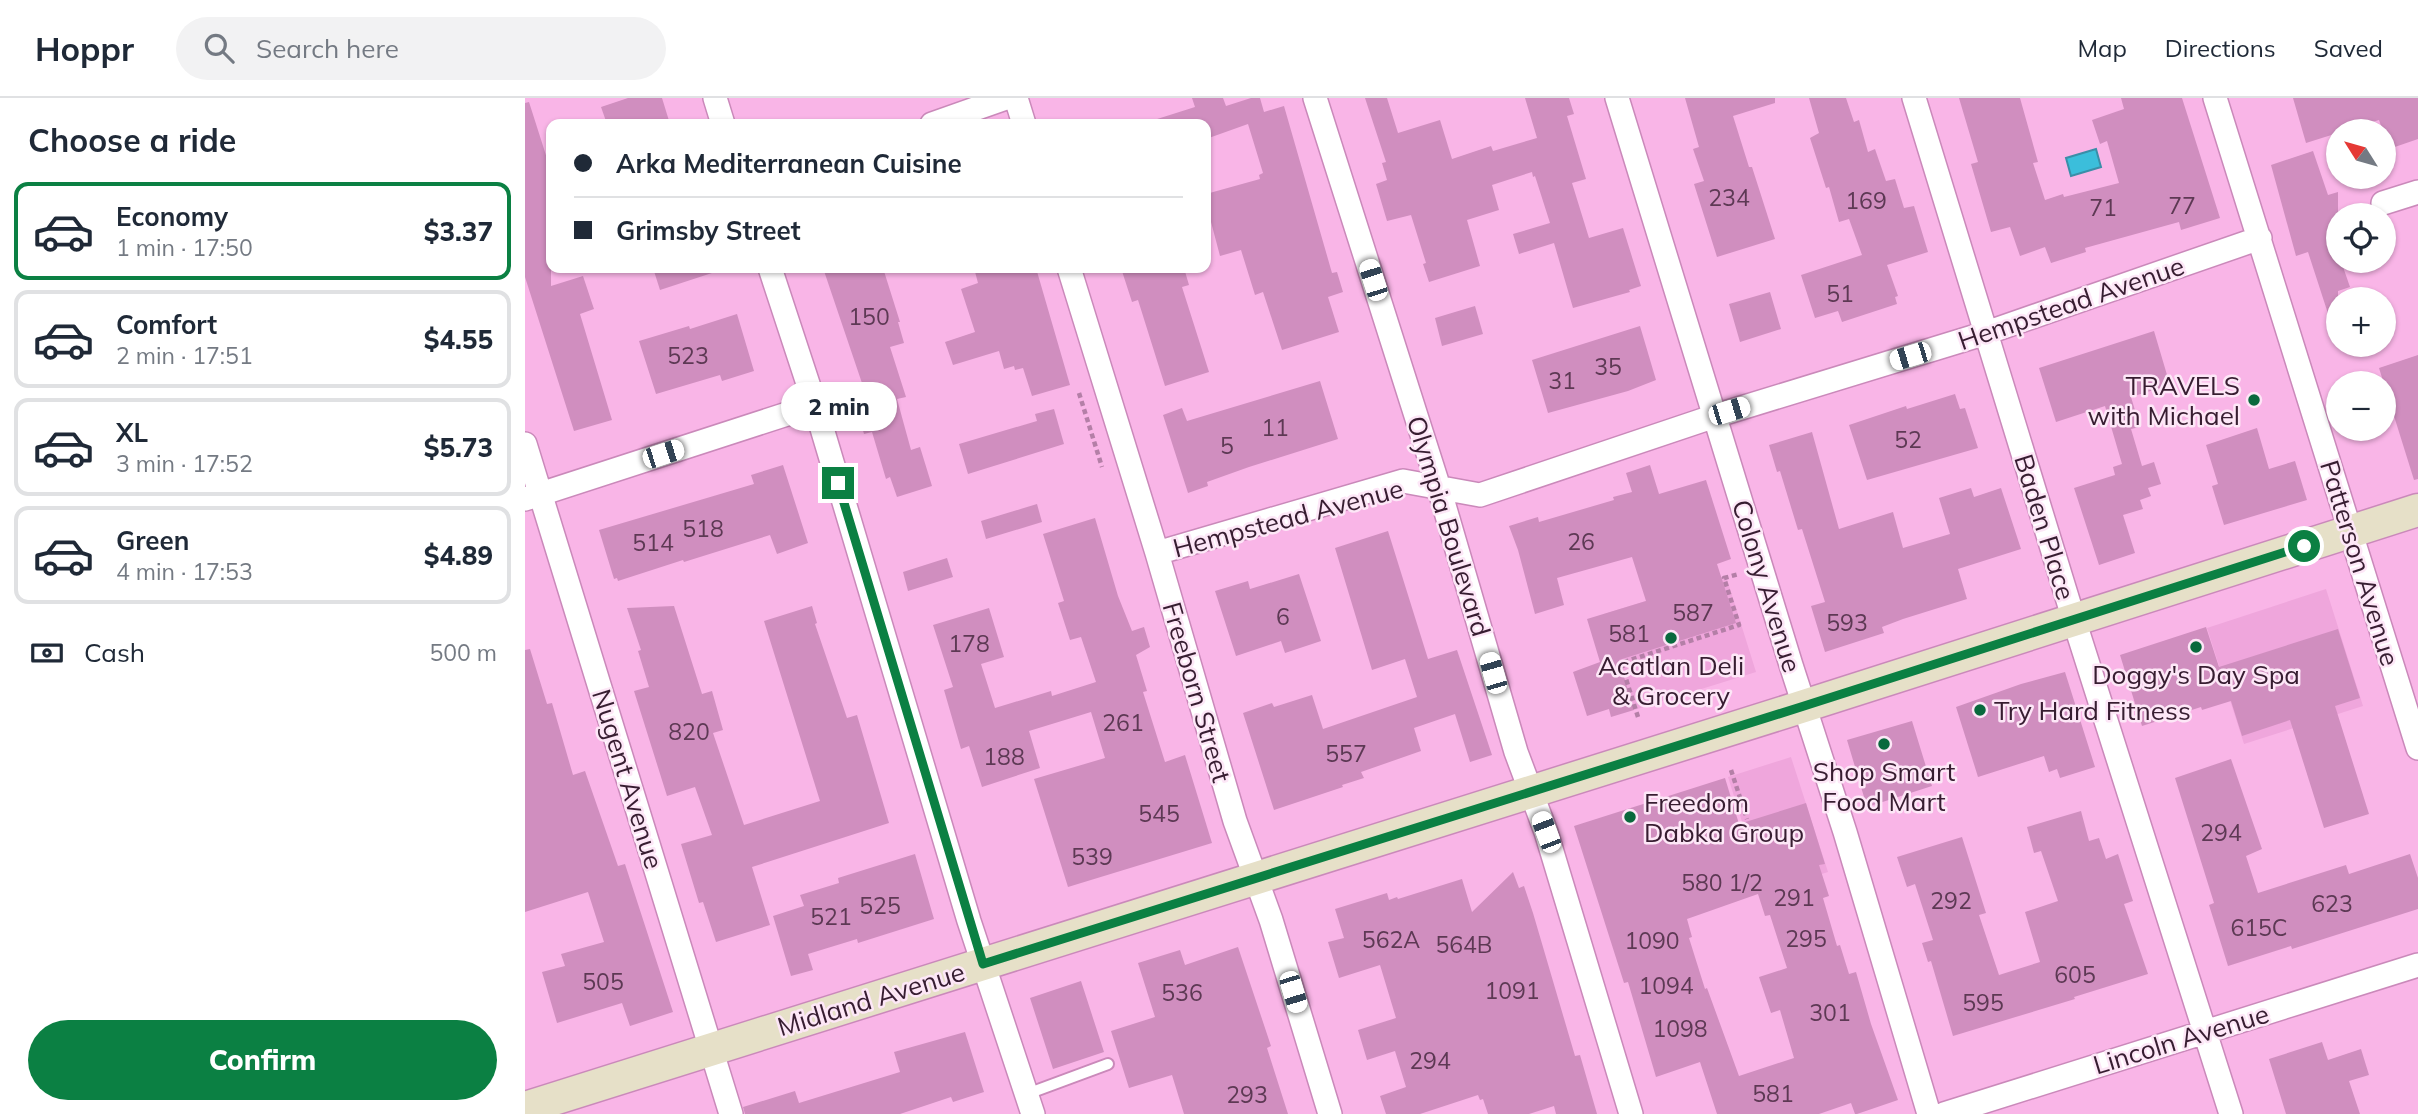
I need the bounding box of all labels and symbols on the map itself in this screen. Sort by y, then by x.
north arrow [2326,119,2396,189]
house number: 234 [1708,183,1750,212]
house number: 169 [1845,186,1887,215]
house number: 77 [2168,191,2196,220]
house number: 71 [2089,193,2117,222]
street label: Hempstead Avenue [1954,249,2188,357]
car [1357,257,1390,303]
house number: 51 [1826,279,1854,308]
house number: 150 [848,302,890,331]
car [1887,340,1934,372]
house number: 523 [667,341,709,370]
house number: 35 [1594,352,1622,381]
house number: 31 [1548,366,1576,395]
place label: TRAVELS with Michael [2088,369,2240,432]
callout: 2 min [780,382,896,430]
marker: TRAVELS with Michael [2246,392,2262,408]
car [1706,395,1753,427]
street label: Olympia Boulevard [1400,412,1498,640]
house number: 11 [1261,413,1289,442]
house number: 52 [1894,425,1922,454]
house number: 5 [1220,431,1234,460]
car [640,438,687,470]
street label: Baden Place [2007,450,2083,604]
street label: Patterson Avenue [2313,456,2407,670]
route end [822,467,854,499]
street label: Hempstead Avenue [1169,471,1407,565]
street label: Colony Avenue [1725,496,1809,676]
house number: 518 [682,514,724,543]
house number: 26 [1567,527,1595,556]
house number: 514 [632,528,674,557]
route start [2288,530,2320,562]
street label: Freeborn Street [1156,598,1238,786]
house number: 587 [1672,598,1714,627]
house number: 6 [1276,602,1290,631]
house number: 593 [1826,608,1868,637]
house number: 581 [1608,619,1650,648]
house number: 178 [948,629,990,658]
marker: Acatlan Deli & Grocery [1663,630,1679,646]
marker: Doggy's Day Spa [2188,639,2204,655]
place label: Acatlan Deli & Grocery [1598,649,1744,712]
car [1478,650,1509,696]
place label: Doggy's Day Spa [2092,658,2300,691]
street label: Nugent Avenue [585,685,671,873]
place label: Try Hard Fitness [1994,694,2191,727]
marker: Try Hard Fitness [1972,702,1988,718]
house number: 261 [1102,708,1144,737]
house number: 820 [668,717,710,746]
marker: Shop Smart Food Mart [1876,736,1892,752]
house number: 557 [1325,739,1367,768]
house number: 188 [983,742,1025,771]
place label: Shop Smart Food Mart [1813,755,1955,818]
place label: Freedom Dabka Group [1644,786,1804,849]
house number: 545 [1138,799,1180,828]
car [1529,809,1564,855]
marker: Freedom Dabka Group [1622,809,1638,825]
house number: 294 [2200,818,2242,847]
house number: 539 [1071,842,1113,871]
house number: 580 1/2 [1681,868,1763,897]
house number: 291 [1773,883,1815,912]
house number: 292 [1930,886,1972,915]
house number: 623 [2311,889,2353,918]
house number: 525 [859,891,901,920]
house number: 521 [810,902,852,931]
house number: 615C [2230,913,2288,942]
house number: 295 [1785,924,1827,953]
house number: 562A [1362,925,1420,954]
house number: 1090 [1624,926,1680,955]
house number: 564B [1435,930,1493,959]
street label: Midland Avenue [773,955,969,1043]
house number: 605 [2054,960,2096,989]
house number: 505 [582,967,624,996]
car [1277,969,1310,1015]
house number: 1094 [1638,971,1694,1000]
house number: 1091 [1484,976,1540,1005]
house number: 536 [1161,978,1203,1007]
house number: 595 [1962,988,2004,1017]
street label: Lincoln Avenue [2089,997,2273,1081]
house number: 301 [1809,998,1851,1027]
house number: 1098 [1652,1014,1708,1043]
house number: 294 [1409,1046,1451,1075]
house number: 581 [1752,1079,1794,1108]
house number: 293 [1226,1080,1268,1109]

